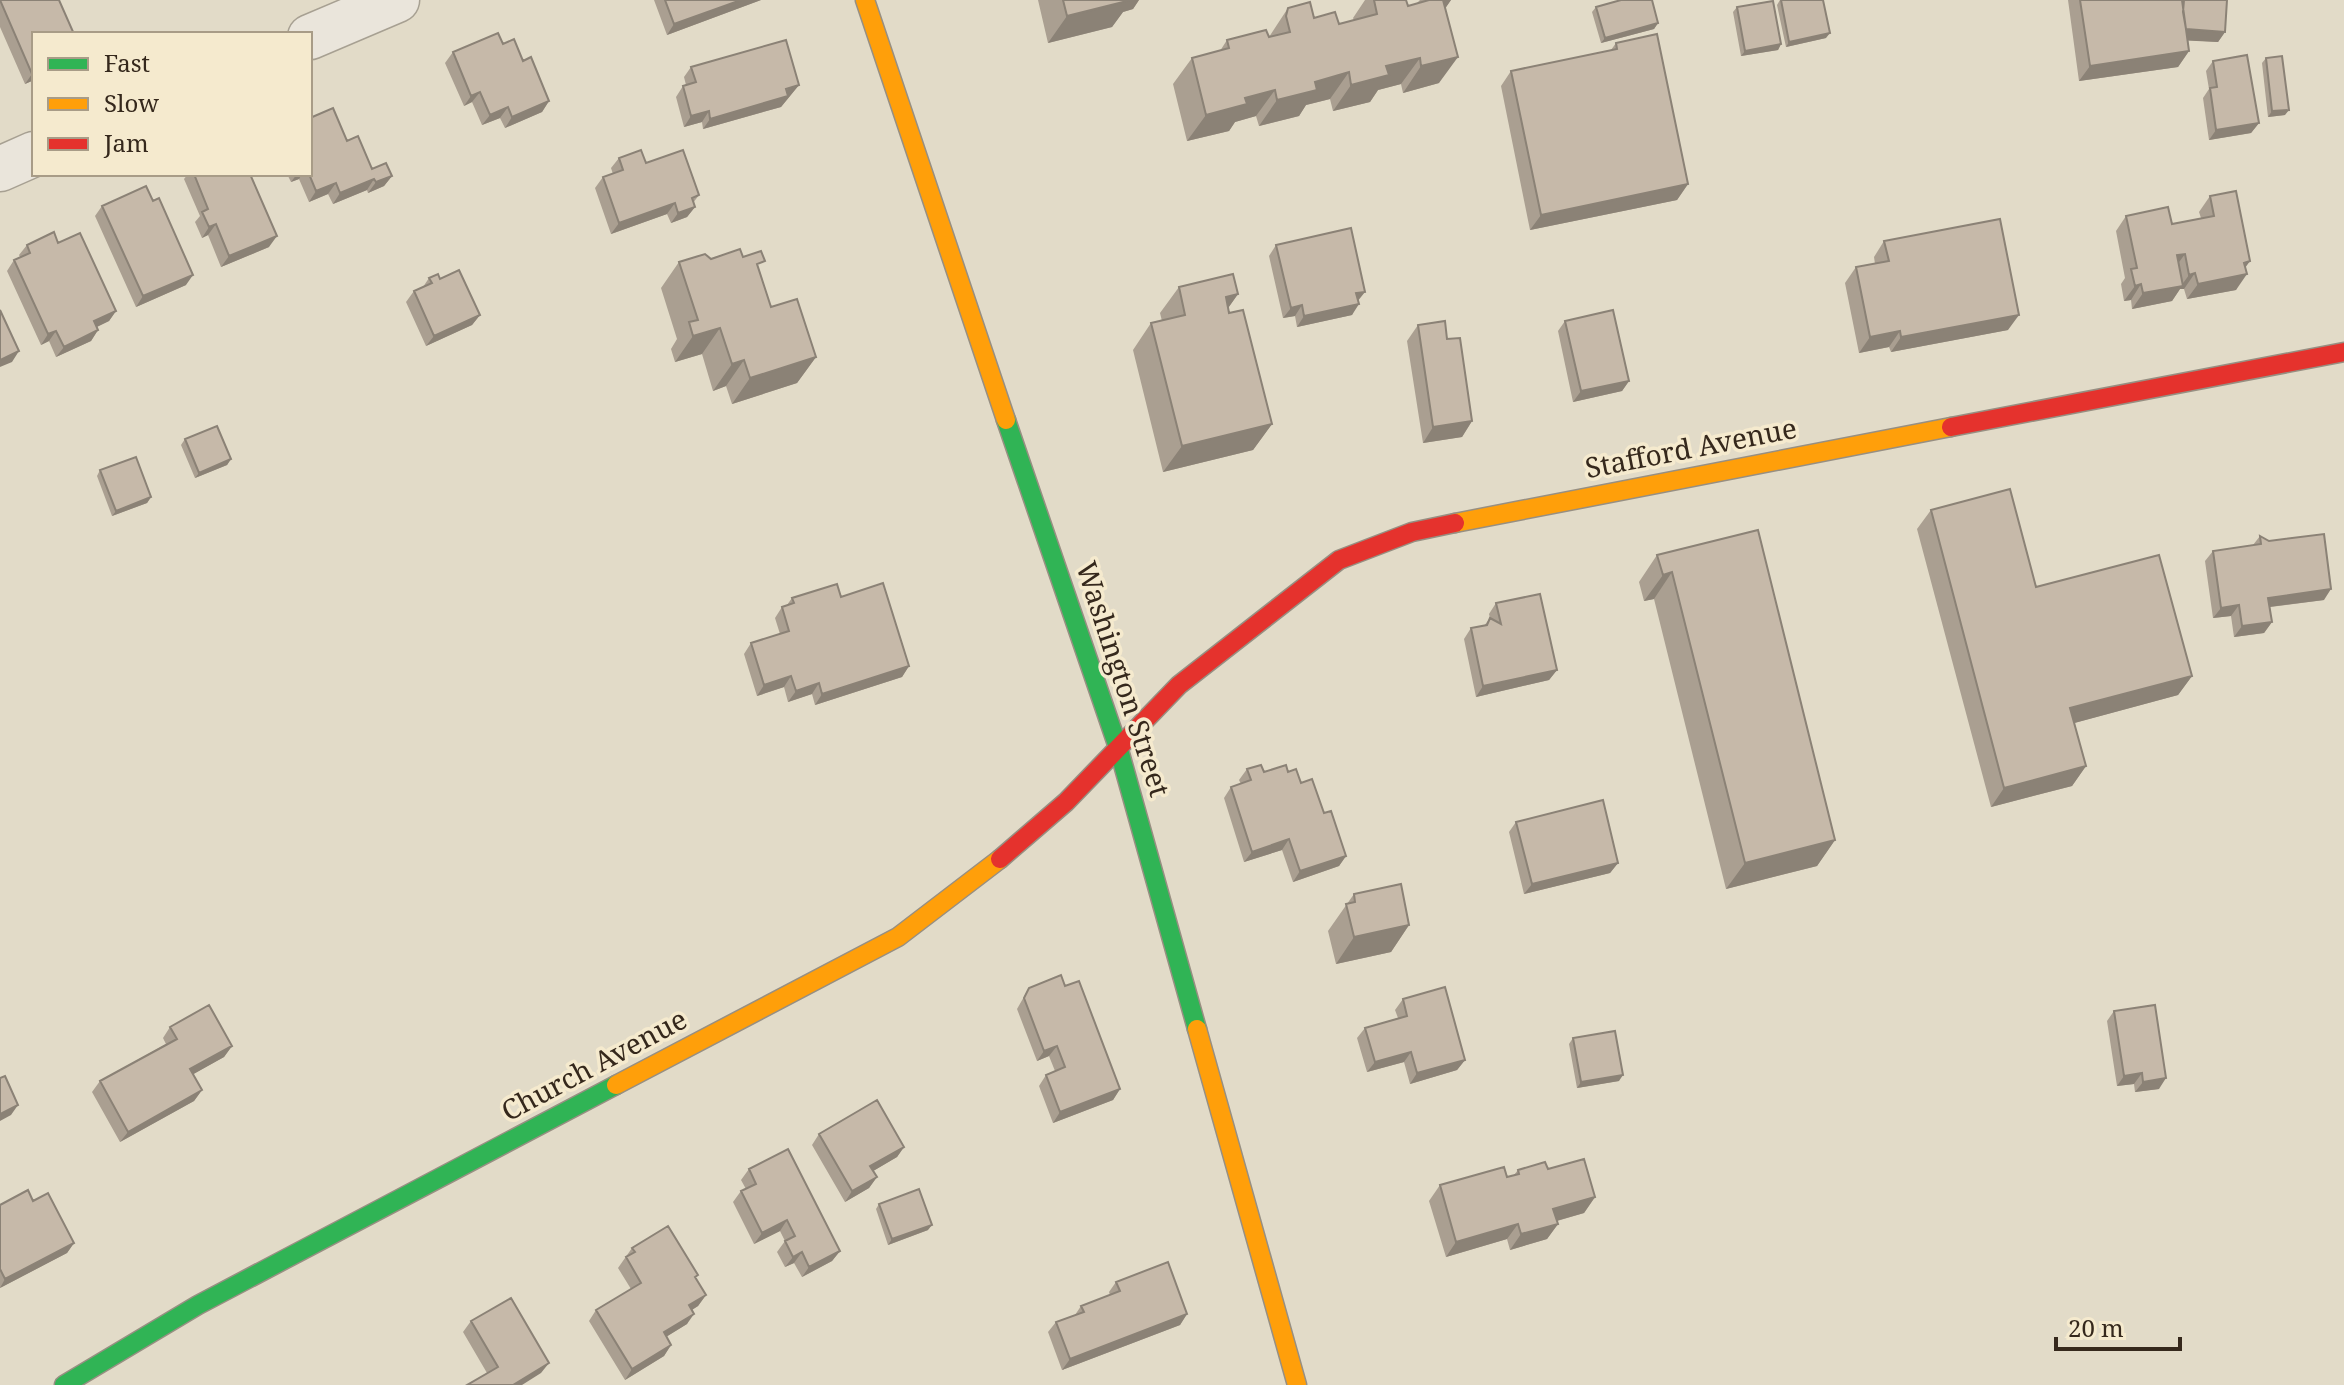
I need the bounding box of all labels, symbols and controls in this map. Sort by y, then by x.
legend [32,32,312,176]
text: Fast [104,46,150,79]
text: Slow [104,86,159,119]
text: Jam [103,126,149,159]
street label: Stafford Avenue [1582,408,1800,486]
street label: Washington Street [1068,556,1180,801]
street label: Church Avenue [494,999,693,1129]
scale bar [2056,1301,2180,1351]
text: 20 m [2068,1311,2124,1344]

